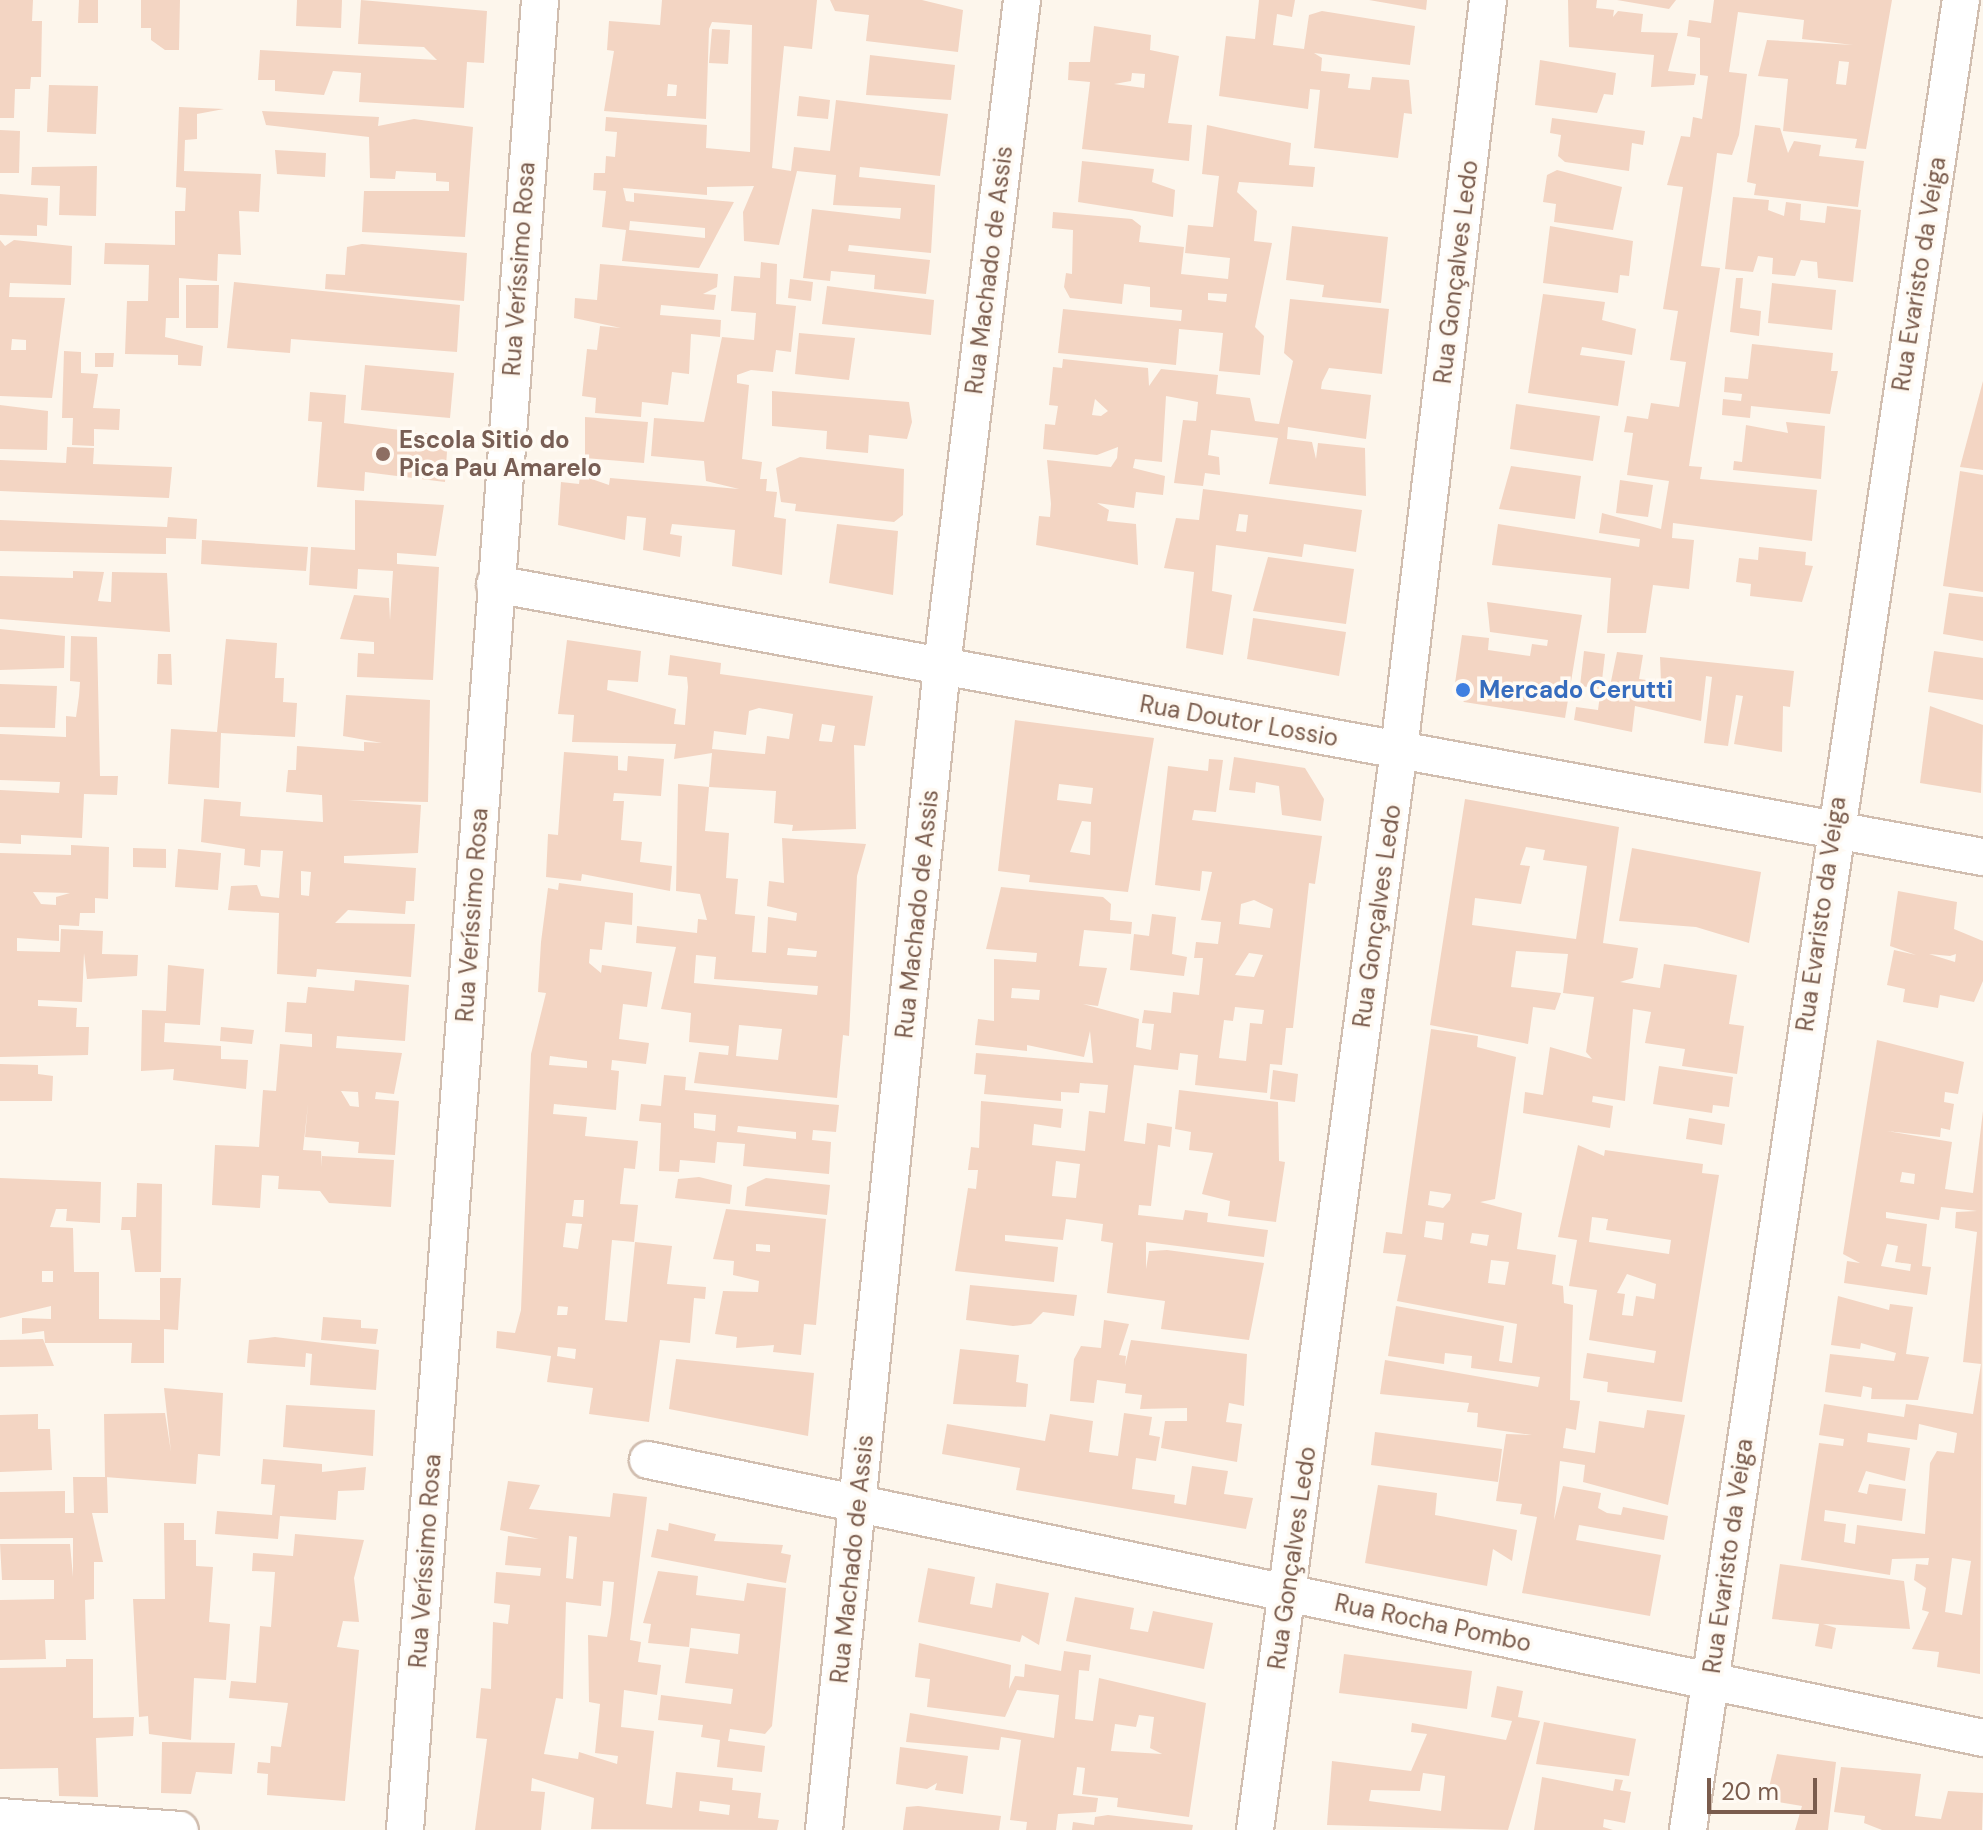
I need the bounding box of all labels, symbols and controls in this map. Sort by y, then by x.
street label: Rua Machado de Assis [959,144,1019,396]
street label: Rua Evaristo da Veiga [1886,155,1952,393]
street label: Rua Gonçalves Ledo [1428,159,1484,385]
street label: Rua Veríssimo Rosa [497,161,541,377]
place label: Escola Sitio do Pica Pau Amarelo [399,426,602,482]
marker: Escola Sitio do Pica Pau Amarelo [374,445,392,463]
place label: Mercado Cerutti [1479,676,1673,704]
marker: Mercado Cerutti [1454,681,1472,699]
street label: Rua Doutor Lossio [1138,689,1340,753]
street label: Rua Machado de Assis [890,788,944,1040]
street label: Rua Evaristo da Veiga [1790,795,1852,1033]
street label: Rua Gonçalves Ledo [1347,803,1407,1029]
street label: Rua Veríssimo Rosa [450,807,494,1023]
street label: Rua Machado de Assis [825,1433,879,1685]
street label: Rua Evaristo da Veiga [1697,1437,1759,1675]
street label: Rua Gonçalves Ledo [1262,1445,1322,1671]
street label: Rua Veríssimo Rosa [403,1453,447,1669]
street label: Rua Rocha Pombo [1332,1588,1534,1658]
scale bar [1711,1762,1821,1812]
text: 20 m [1721,1776,1779,1807]

